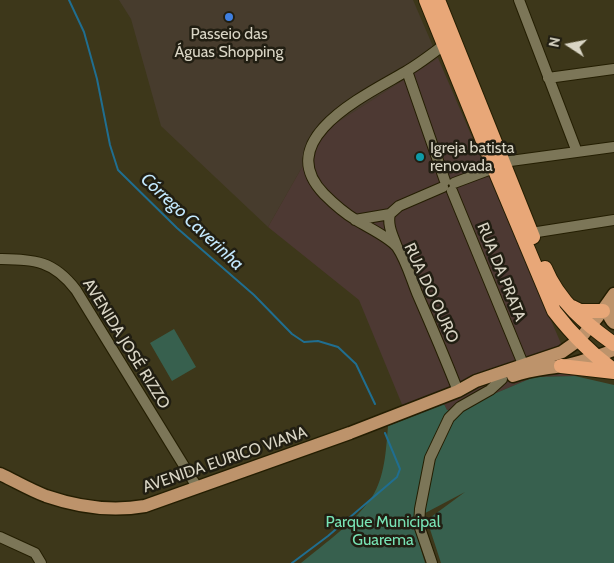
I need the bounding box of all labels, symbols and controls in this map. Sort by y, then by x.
marker: Passeio das Águas Shopping [223,11,235,23]
north arrow [544,20,594,70]
place label: Passeio das Águas Shopping [175,24,283,62]
text: N [544,36,564,49]
place label: Igreja batista renovada [430,138,514,176]
marker: Igreja batista renovada [414,151,426,163]
water label: Córrego Caverinha [136,169,248,275]
street label: RUA DA PRATA [472,220,530,324]
street label: RUA DO OURO [400,240,462,346]
street label: AVENIDA JOSÉ RIZZO [78,276,174,412]
street label: AVENIDA EURICO VIANA [140,423,310,497]
park label: Parque Municipal Guarema [325,512,441,550]

